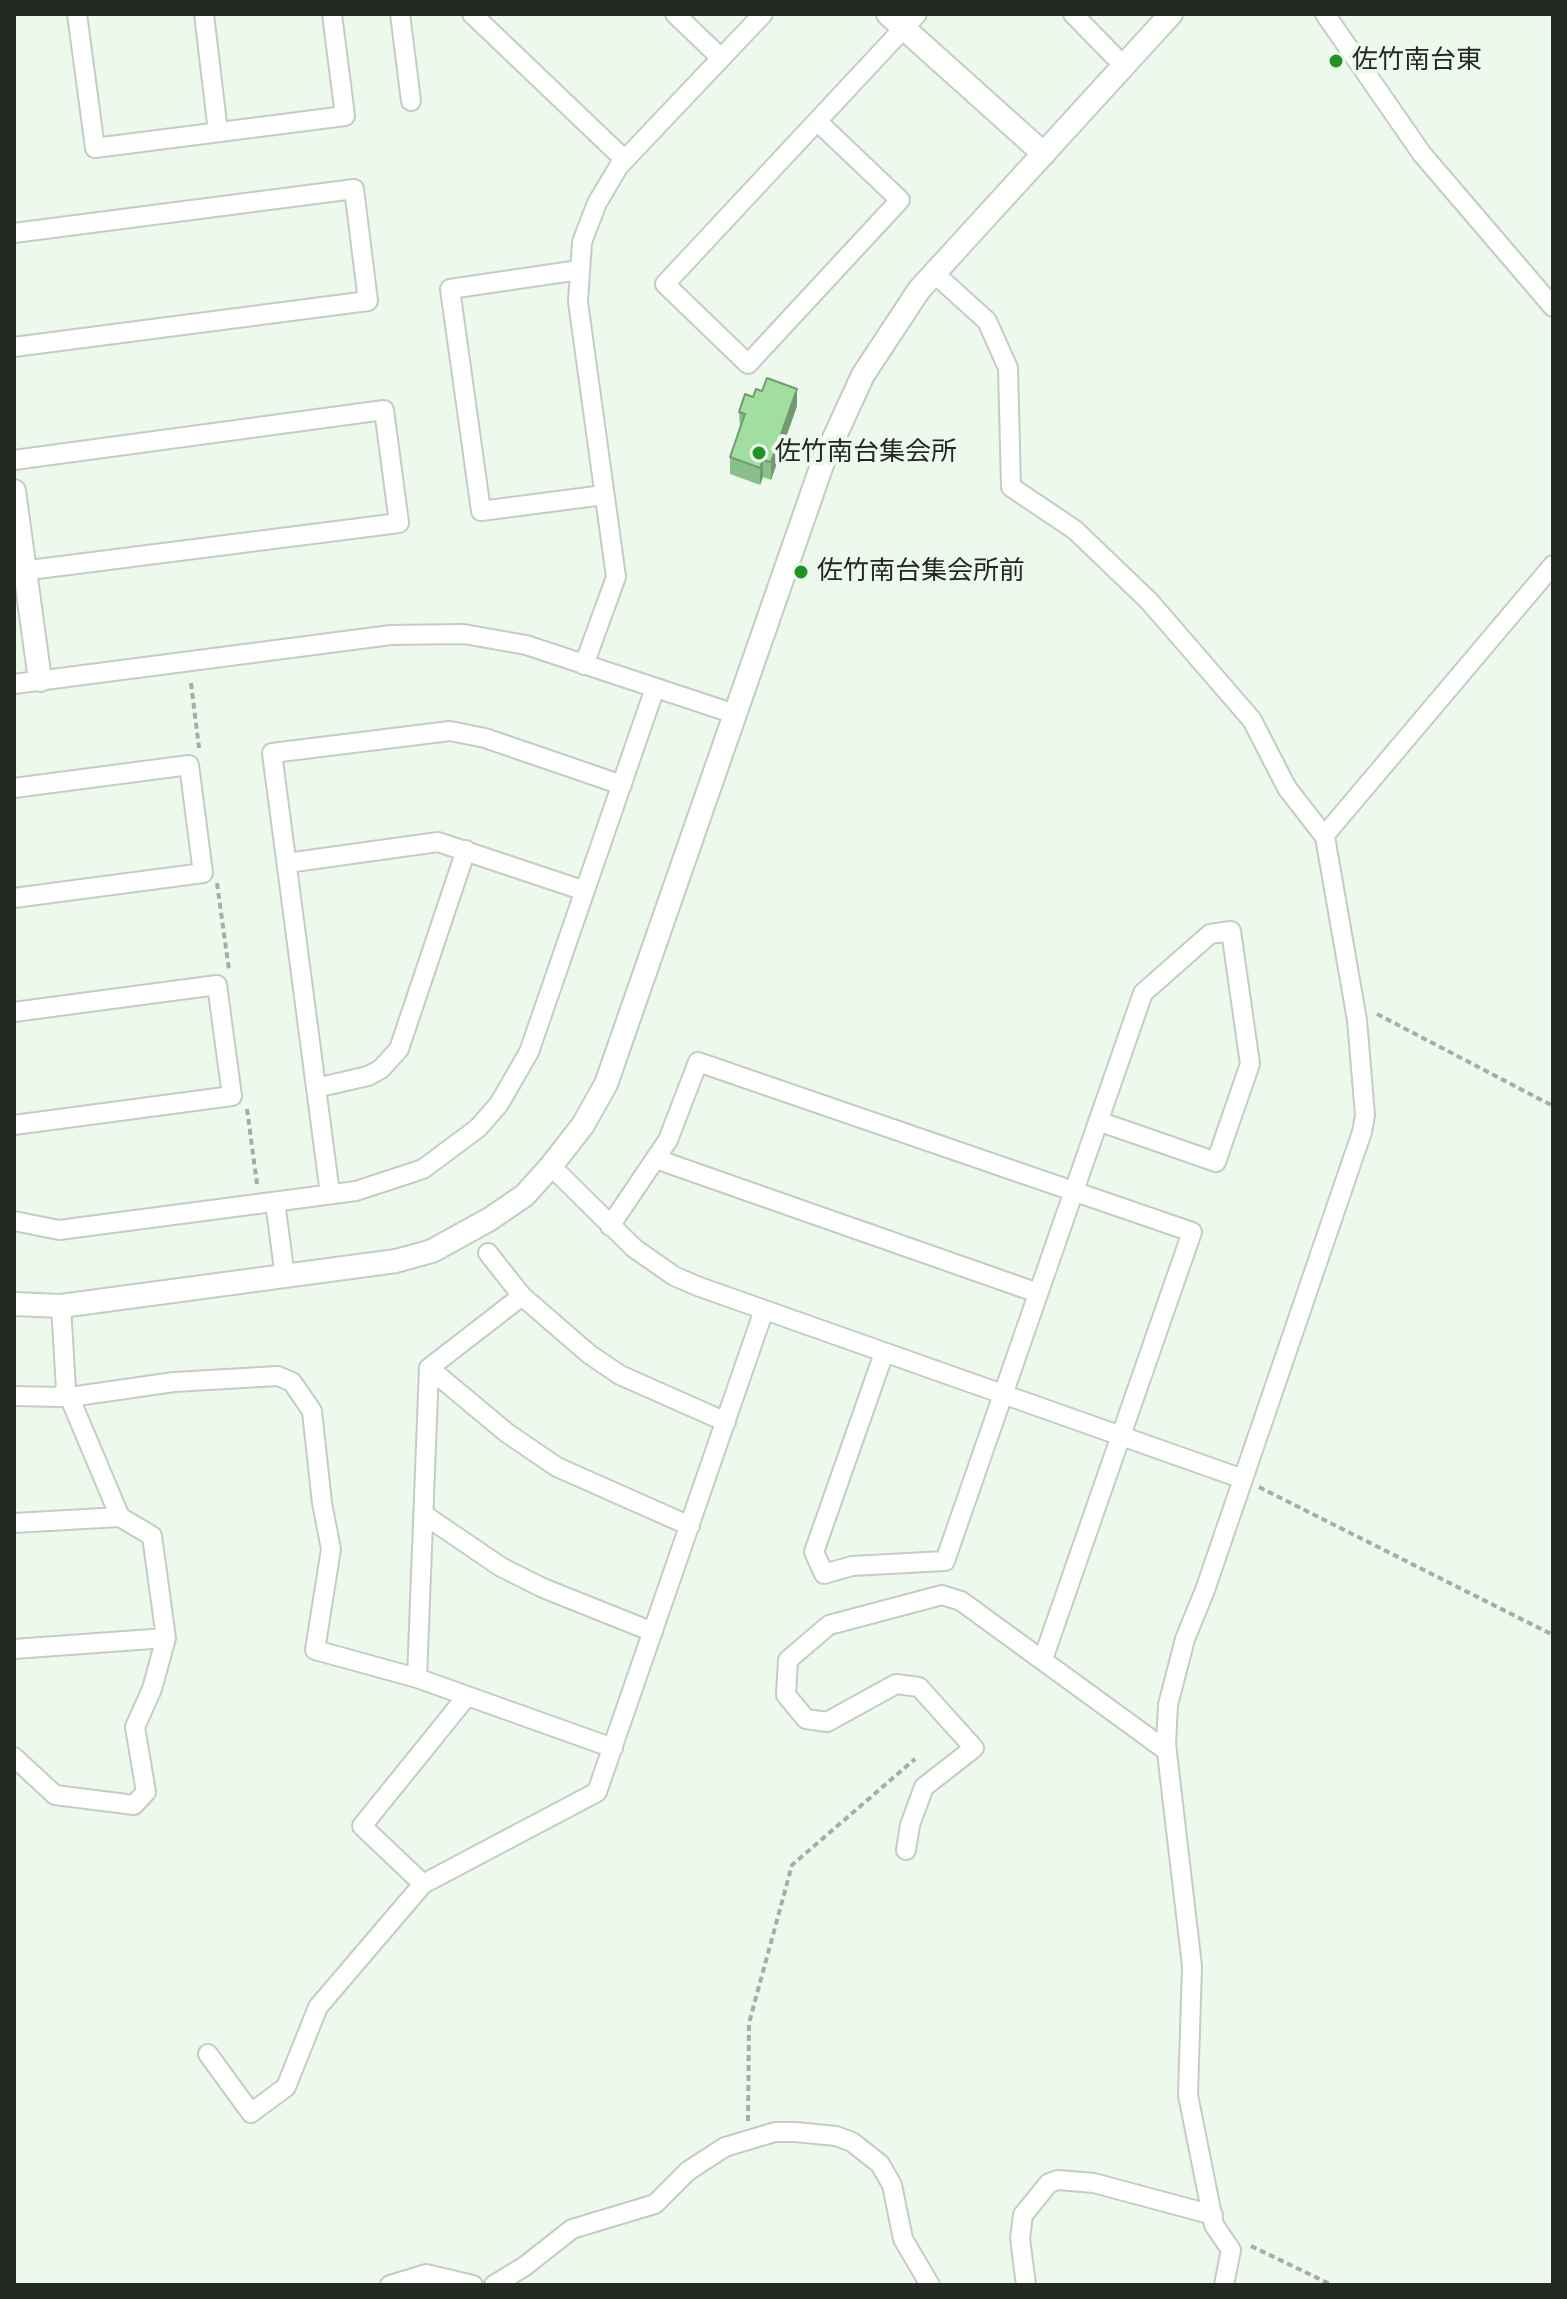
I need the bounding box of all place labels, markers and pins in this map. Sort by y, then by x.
place label: 佐竹南台東 [1352,45,1482,77]
marker: 佐竹南台東 [1327,52,1345,70]
place label: 佐竹南台集会所 [775,437,957,469]
marker: 佐竹南台集会所 [750,444,768,462]
place label: 佐竹南台集会所前 [817,556,1025,588]
marker: 佐竹南台集会所前 [792,563,810,581]

